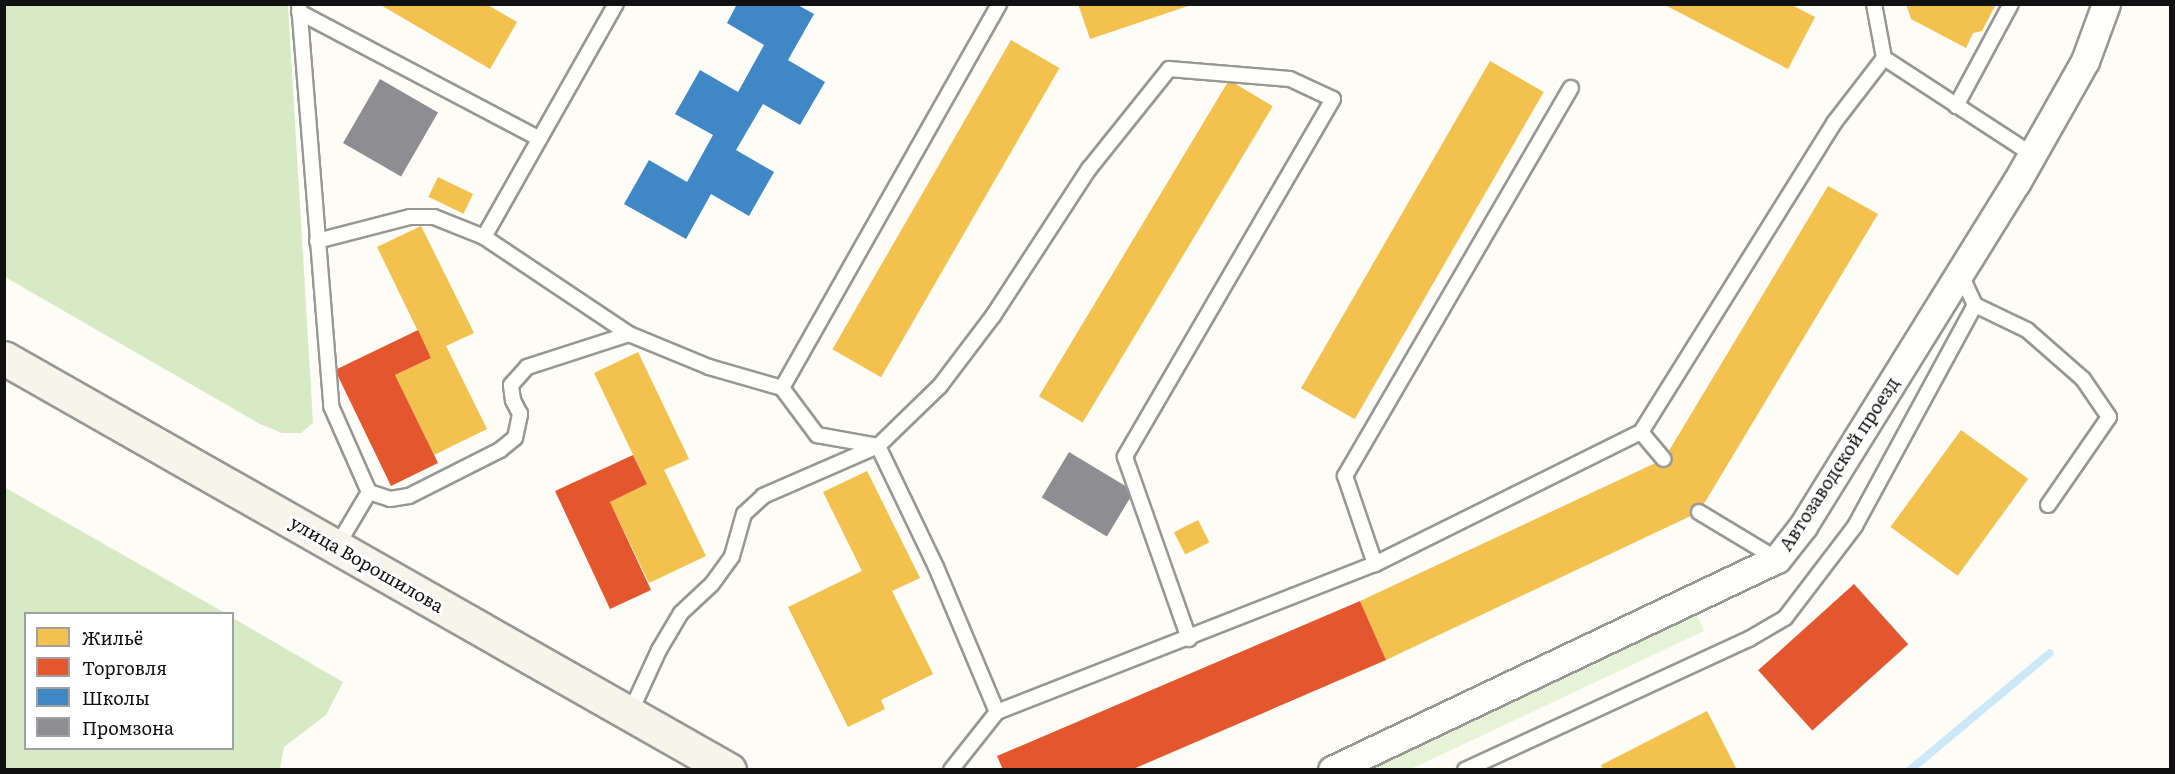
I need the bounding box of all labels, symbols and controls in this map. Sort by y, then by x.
street label: Автозаводской проезд [1775,373,1903,555]
street label: улица Ворошилова [286,511,448,617]
legend [24,612,234,750]
text: Жильё [82,624,143,651]
text: Торговля [82,654,167,681]
text: Школы [82,684,150,711]
text: Промзона [82,714,174,741]

